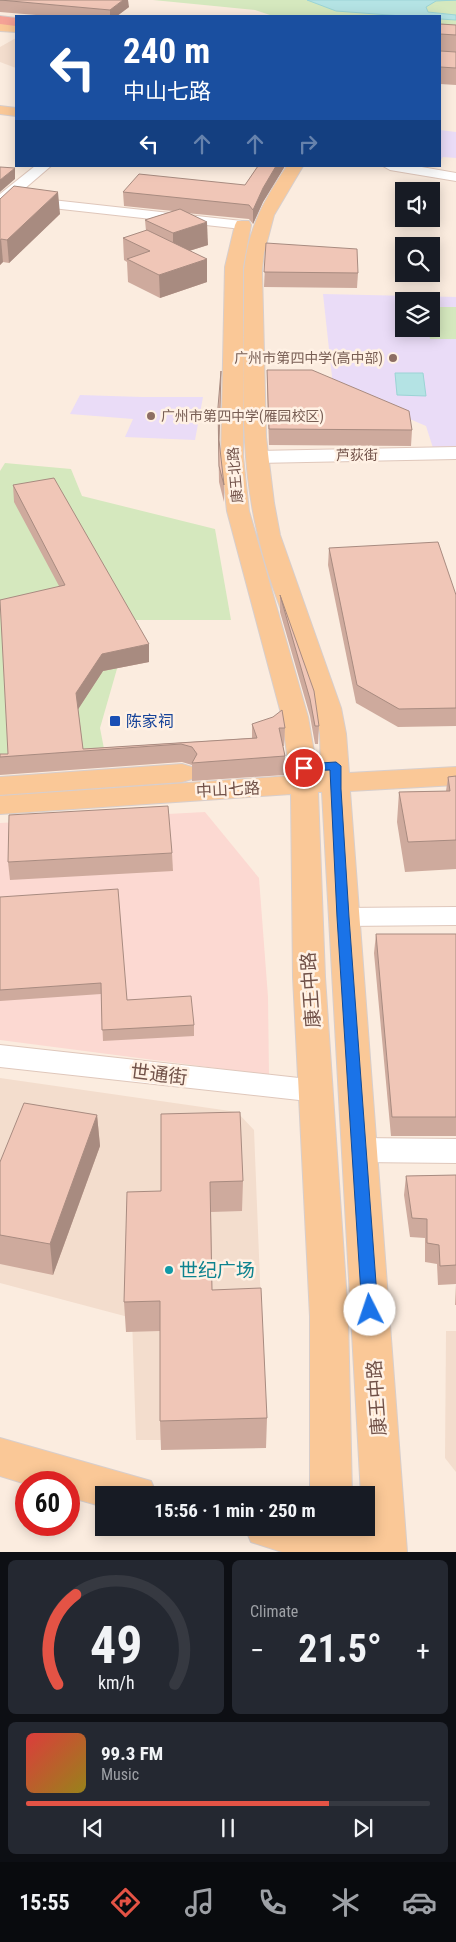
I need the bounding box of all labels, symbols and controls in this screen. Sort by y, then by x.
text: 240 m [123,31,210,72]
icon: left [40,35,105,100]
text: 中山七路 [123,79,211,104]
icon: left [135,130,163,158]
icon: ahead [188,130,216,158]
icon: ahead [241,130,269,158]
icon: right [294,130,322,158]
map controls [395,182,440,337]
button: sound [395,182,440,227]
button: search [395,237,440,282]
button: layers [395,292,440,337]
place label: 广州市第四中学(高中部) [234,350,383,367]
marker: 广州市第四中学(高中部) [387,352,399,364]
place label: 广州市第四中学(雁园校区) [161,408,324,425]
marker: 广州市第四中学(雁园校区) [145,410,157,422]
street label: 康王北路 [225,446,245,504]
street label: 芦荻街 [336,447,378,463]
place label: 陈家祠 [126,712,174,731]
marker: 陈家祠 [108,714,122,728]
pin [283,747,325,789]
icon: arrive [290,754,318,782]
street label: 中山七路 [196,778,260,801]
street label: 康王中路 [296,951,325,1029]
street label: 世通街 [129,1060,189,1089]
place label: 世纪广场 [179,1259,255,1282]
marker: 世纪广场 [163,1264,175,1276]
position arrow [343,1283,395,1335]
street label: 康王中路 [362,1359,391,1437]
speed limit sign: 60 [15,1471,80,1536]
text: 15:56 · 1 min · 250 m [154,1499,316,1522]
text: Climate [250,1602,298,1621]
text: 49 [90,1615,142,1676]
text: 21.5° [298,1627,382,1671]
text: − [250,1634,264,1667]
text: + [416,1634,430,1667]
text: km/h [98,1672,134,1693]
text: 99.3 FM [101,1742,163,1765]
text: Music [101,1765,139,1784]
icon: previous [79,1814,107,1842]
icon: pause [214,1814,242,1842]
icon: next [349,1814,377,1842]
icon: directions [108,1885,143,1920]
icon: music [182,1885,217,1920]
icon: phone [255,1885,290,1920]
icon: climate [328,1885,363,1920]
icon: car [402,1885,437,1920]
text: 15:55 [19,1890,70,1915]

